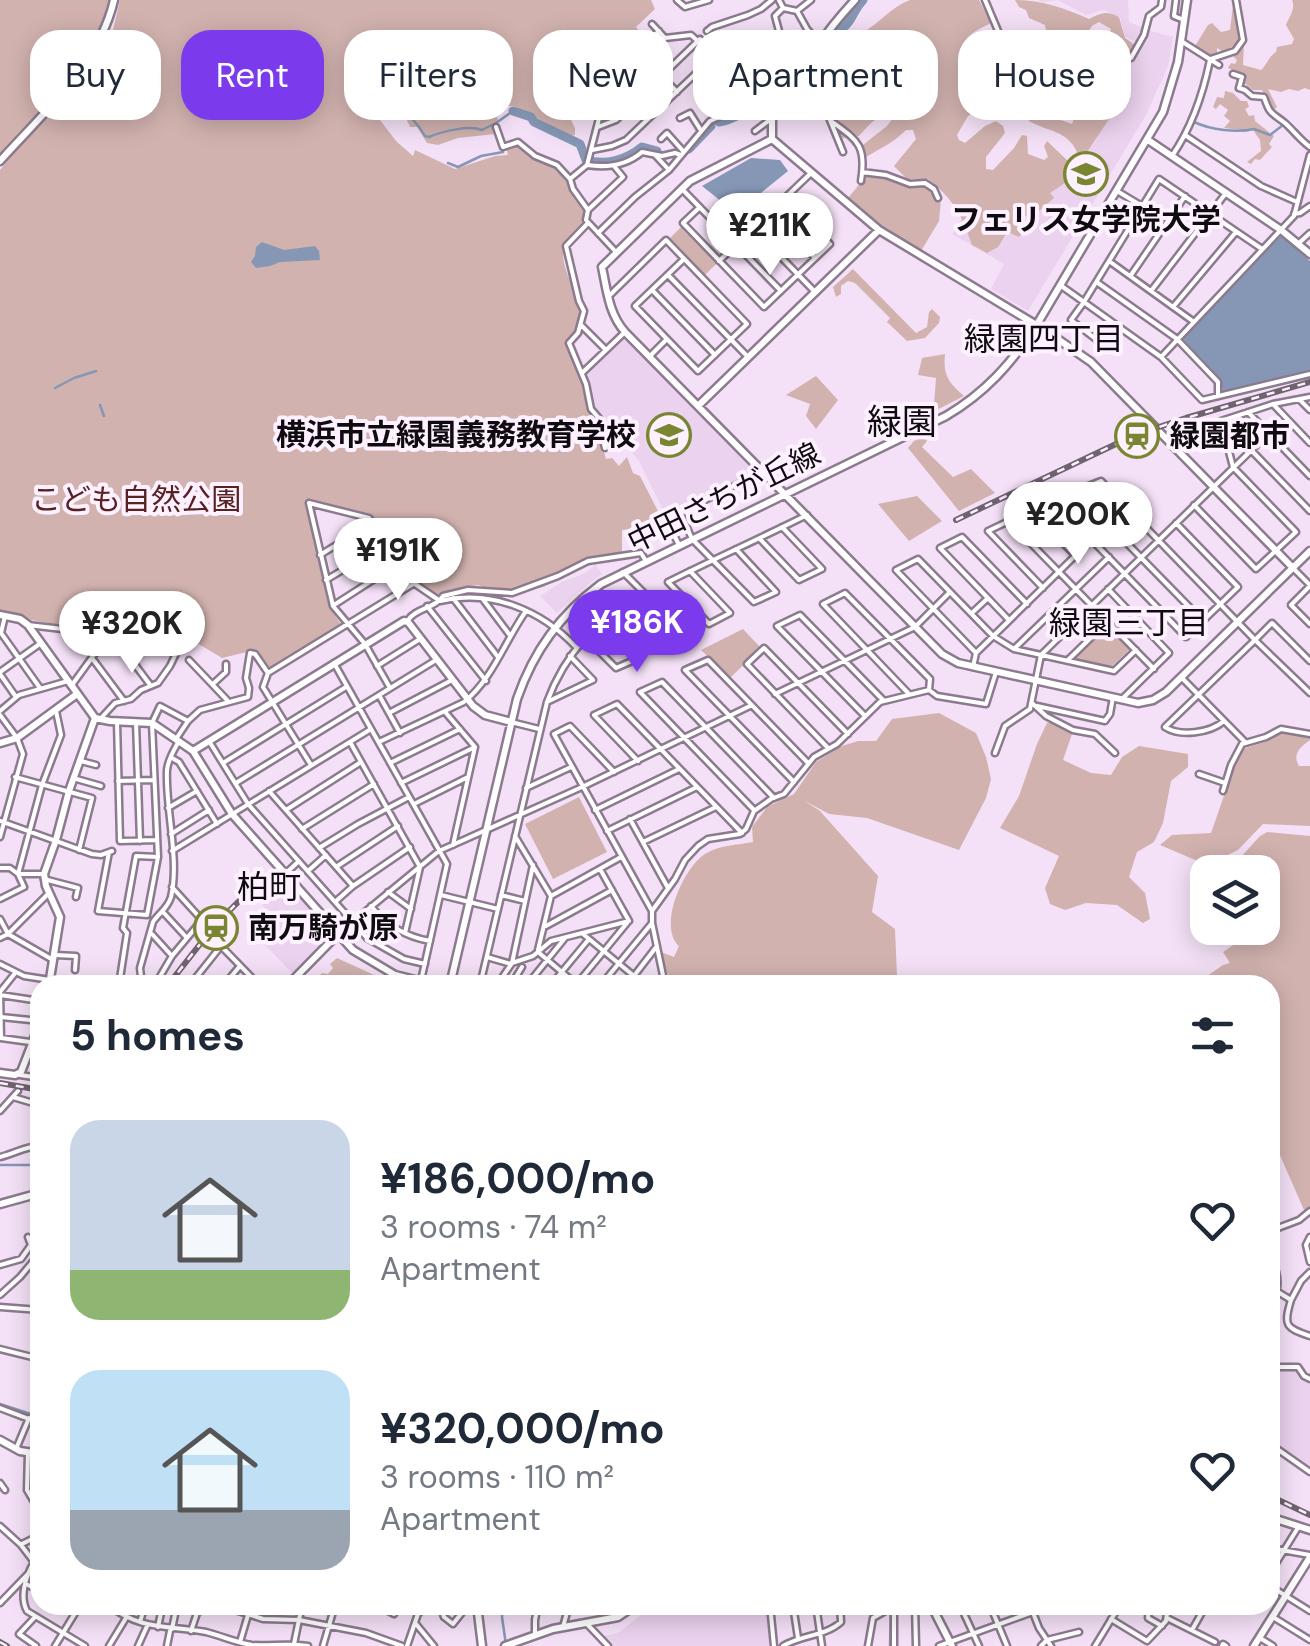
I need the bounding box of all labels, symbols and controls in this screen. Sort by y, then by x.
chip: Buy [30,30,161,120]
chip: Rent [181,30,324,120]
chip: Filters [344,30,513,120]
chip: New [533,30,673,120]
chip: Apartment [693,30,938,120]
chip: House [958,30,1131,120]
school or university icon: フェリス女学院大学 [1063,151,1109,197]
pin: ¥211K [700,193,840,278]
place label: フェリス女学院大学 [951,200,1221,239]
text: ¥211K [728,204,812,246]
district label: 緑園四丁目 [964,318,1124,360]
district label: 緑園 [867,399,937,445]
school or university icon: 横浜市立緑園義務教育学校 [646,412,692,458]
station icon: 緑園都市 [1114,413,1160,459]
place label: 横浜市立緑園義務教育学校 [276,415,636,454]
place label: 緑園都市 [1170,416,1290,455]
street label: 中田さちが丘線 [621,434,827,561]
park label: こども自然公園 [31,480,241,519]
pin: ¥200K [1008,482,1148,567]
text: ¥200K [1025,493,1131,535]
pin: ¥191K [328,518,468,603]
text: ¥191K [355,529,441,571]
pin: ¥186K [567,590,707,675]
pin: ¥320K [62,591,202,676]
text: ¥186K [590,601,684,643]
text: ¥320K [81,602,183,644]
district label: 緑園三丁目 [1049,602,1209,644]
map controls [1190,855,1280,945]
button: layers [1190,855,1280,945]
district label: 柏町 [237,866,301,908]
station icon: 南万騎が原 [193,905,239,951]
place label: 南万騎が原 [248,908,398,947]
text: 5 homes [70,1008,245,1063]
icon: filters [1185,1008,1240,1063]
text: ¥186,000/mo [380,1151,655,1206]
icon: home [150,1160,270,1280]
icon: heart [1185,1193,1240,1248]
text: 3 rooms · 74 m² [380,1206,607,1248]
text: Apartment [380,1248,541,1290]
text: ¥320,000/mo [380,1401,665,1456]
icon: home [150,1410,270,1530]
icon: heart [1185,1443,1240,1498]
text: 3 rooms · 110 m² [380,1456,614,1498]
text: Apartment [380,1498,541,1540]

